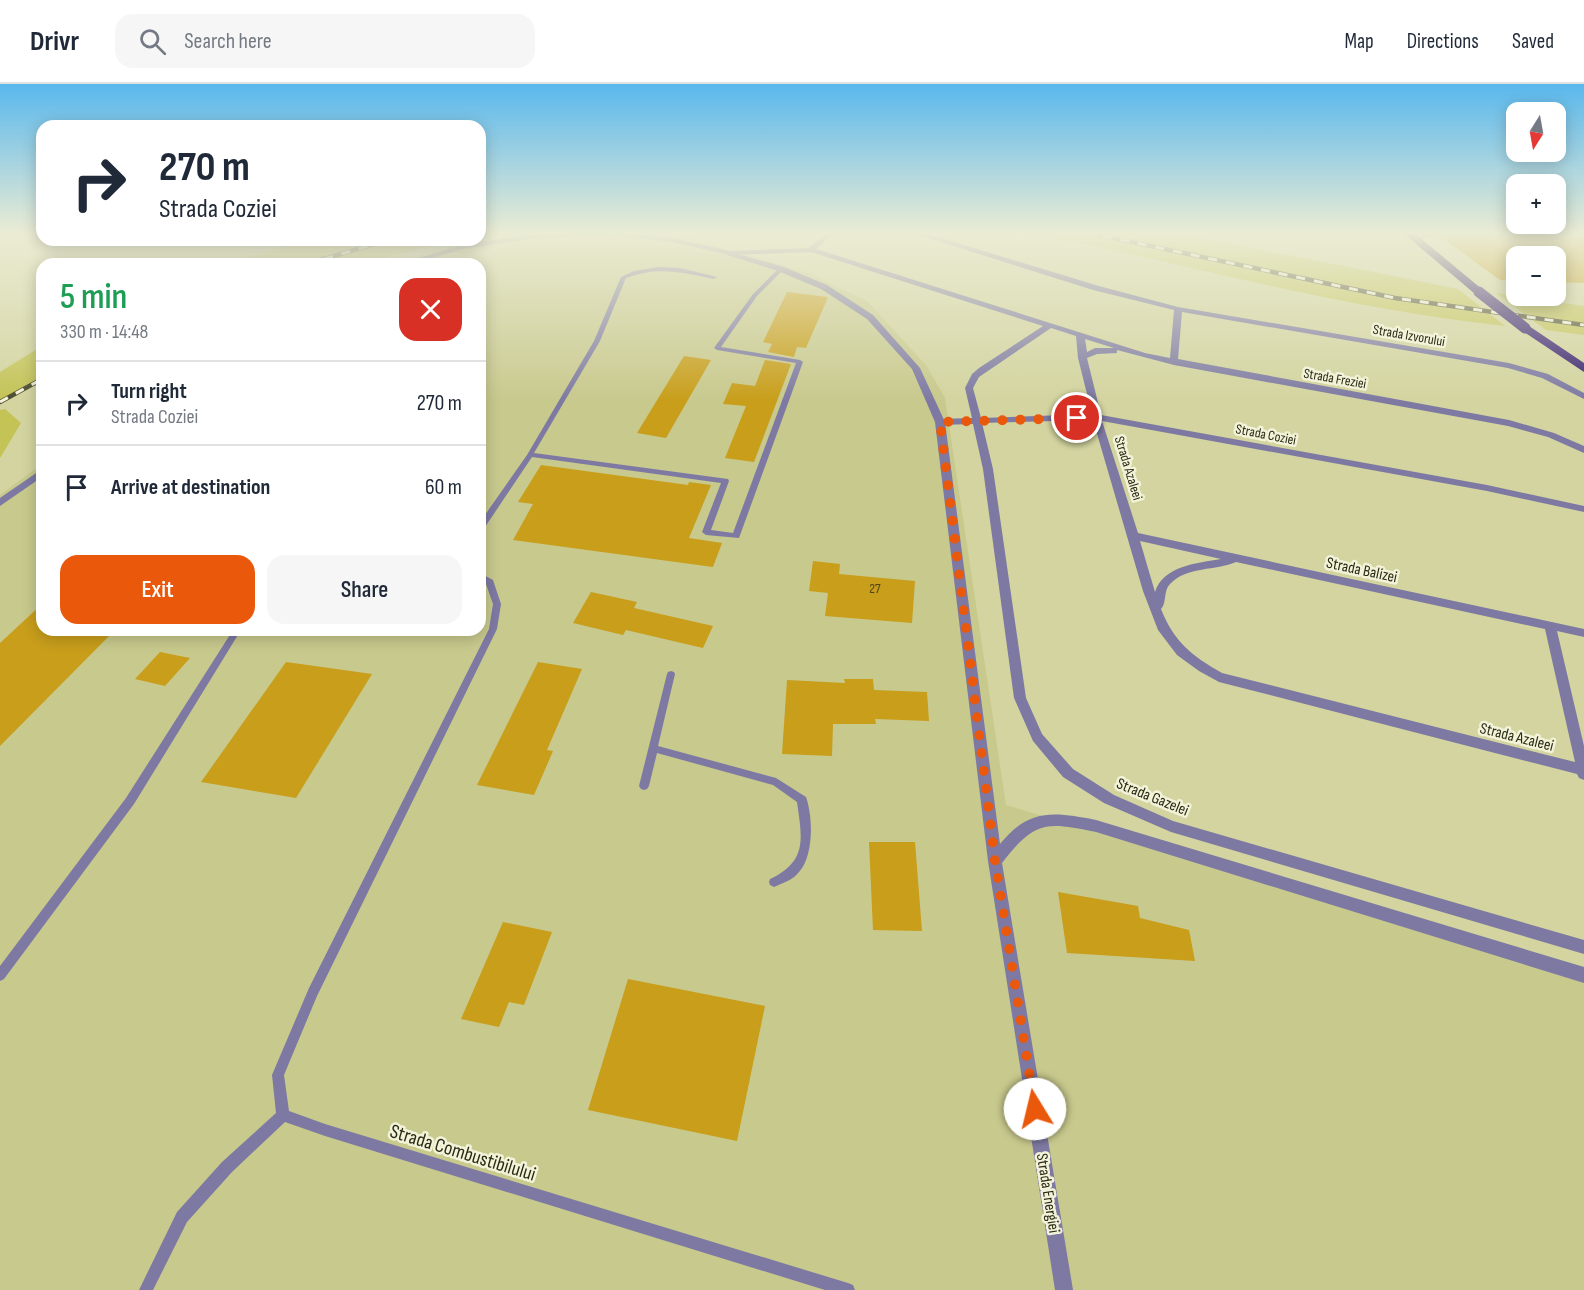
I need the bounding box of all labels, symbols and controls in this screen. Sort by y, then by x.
search box [115,14,535,68]
text: Drivr [30,25,79,58]
icon: search [136,25,169,58]
text: Search here [184,28,272,55]
text: Map [1344,29,1374,54]
text: Directions [1407,29,1479,54]
text: Saved [1512,29,1554,54]
north arrow [1506,102,1566,162]
map controls [1506,102,1566,306]
text: 270 m [159,142,250,193]
icon: right [60,144,138,222]
button: + [1506,174,1566,234]
text: Strada Coziei [159,193,277,225]
button: − [1506,246,1566,306]
text: 5 min [60,276,127,319]
button: close [399,278,462,341]
text: 330 m · 14:48 [60,320,148,344]
street label: Strada Izvorului [1372,321,1446,350]
street label: Strada Freziei [1302,365,1368,392]
text: Turn right [111,378,187,405]
icon: right [60,387,93,420]
text: 270 m [417,390,462,417]
pin [1051,392,1102,443]
icon: arrive [1060,401,1093,434]
text: Strada Coziei [111,405,198,429]
street label: Strada Coziei [1234,420,1298,449]
street label: Strada Azaleei [1111,434,1146,502]
icon: arrive [60,471,93,504]
text: Arrive at destination [111,474,270,501]
text: 60 m [425,474,462,501]
street label: Strada Balizei [1324,554,1399,587]
button: Exit [60,555,255,624]
button: Share [267,555,462,624]
house number: 27 [869,580,881,597]
street label: Strada Azaleei [1478,719,1555,756]
street label: Strada Gazelei [1114,774,1191,820]
position arrow [1003,1077,1067,1141]
street label: Strada Combustibilului [387,1119,539,1187]
street label: Strada Energiei [1032,1152,1063,1234]

